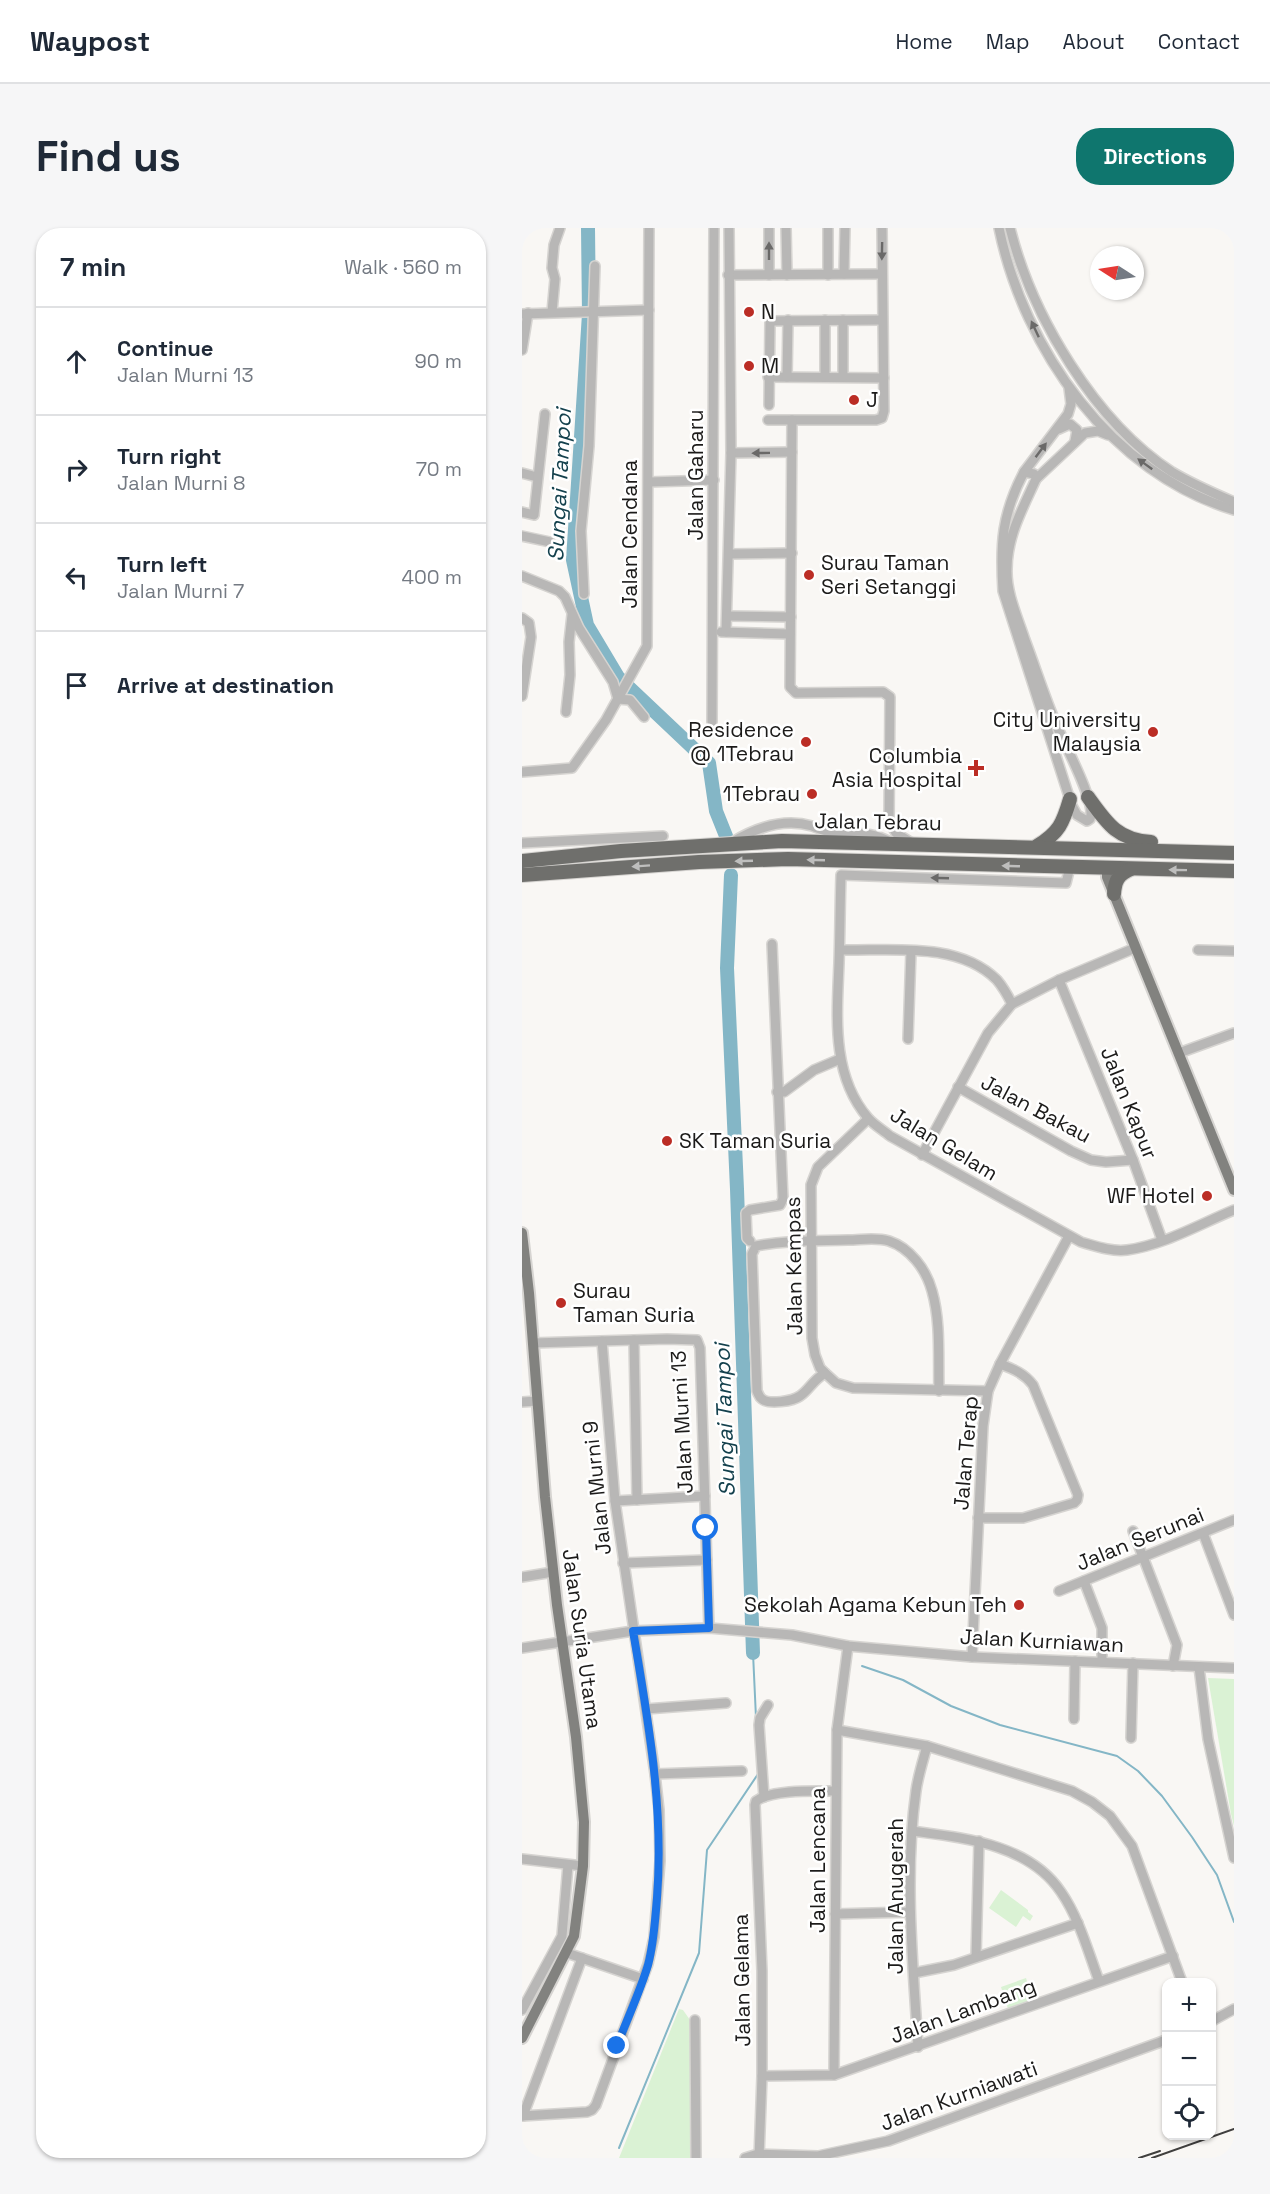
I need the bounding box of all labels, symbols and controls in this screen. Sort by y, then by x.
text: Waypost [30,23,150,59]
text: Home [895,28,953,55]
text: Map [986,28,1030,55]
text: About [1063,28,1125,55]
text: Contact [1158,28,1240,55]
button: Directions [1076,128,1234,185]
text: Find us [36,130,181,183]
one-way arrow [764,242,774,261]
one-way arrow [877,242,887,261]
north arrow [1090,246,1144,300]
text: 7 min [60,250,126,284]
text: Walk · 560 m [344,254,462,280]
place label: N [761,298,775,325]
marker: N [742,305,756,319]
one-way arrow [1030,320,1039,337]
text: Continue [117,334,213,362]
icon: ahead [60,345,93,378]
text: 90 m [415,348,462,374]
place label: M [761,352,779,379]
marker: M [742,359,756,373]
text: Jalan Murni 13 [117,362,254,388]
place label: J [866,386,878,413]
marker: J [847,393,861,407]
water label: Sungai Tampoi [541,405,577,562]
street label: Jalan Gaharu [682,409,709,541]
text: Turn right [117,442,222,470]
one-way arrow [1034,443,1046,458]
one-way arrow [752,448,771,457]
icon: right [60,453,93,486]
text: 70 m [416,456,462,482]
one-way arrow [1137,458,1153,470]
street label: Jalan Cendana [616,460,643,608]
text: Jalan Murni 8 [117,470,246,496]
place label: Surau Taman Seri Setanggi [821,549,956,600]
text: Turn left [117,550,207,578]
icon: left [60,561,93,594]
text: 400 m [402,564,462,590]
marker: Surau Taman Seri Setanggi [802,568,816,582]
text: Jalan Murni 7 [117,578,244,604]
icon: arrive [60,669,93,702]
text: Arrive at destination [117,671,334,699]
place label: City University Malaysia [993,706,1141,757]
place label: Residence @ 1Tebrau [688,716,794,767]
marker: City University Malaysia [1146,725,1160,739]
marker: Residence @ 1Tebrau [799,735,813,749]
place label: Columbia Asia Hospital [832,742,962,793]
marker: Columbia Asia Hospital [967,759,985,777]
place label: 1Tebrau [723,780,800,807]
marker: 1Tebrau [805,787,819,801]
street label: Jalan Tebrau [814,807,942,836]
one-way arrow [807,855,826,864]
one-way arrow [734,856,753,865]
one-way arrow [1002,861,1021,870]
one-way arrow [631,862,650,871]
one-way arrow [1168,865,1187,875]
one-way arrow [930,874,949,883]
street label: Jalan Kapur [1095,1043,1164,1163]
street label: Jalan Bakau [976,1068,1096,1149]
street label: Jalan Gelam [885,1101,1003,1186]
place label: SK Taman Suria [679,1127,831,1154]
marker: SK Taman Suria [660,1134,674,1148]
place label: WF Hotel [1107,1182,1195,1209]
marker: WF Hotel [1200,1189,1214,1203]
street label: Jalan Kempas [779,1196,808,1336]
place label: Surau Taman Suria [573,1277,695,1328]
marker: Surau Taman Suria [554,1296,568,1310]
water label: Sungai Tampoi [707,1340,741,1497]
street label: Jalan Murni 13 [664,1350,699,1494]
street label: Jalan Terap [947,1395,984,1511]
street label: Jalan Murni 9 [576,1420,617,1556]
street label: Jalan Serunai [1072,1501,1208,1576]
route start [692,1514,718,1540]
street label: Jalan Suria Utama [556,1547,608,1731]
place label: Sekolah Agama Kebun Teh [744,1591,1007,1618]
marker: Sekolah Agama Kebun Teh [1012,1598,1026,1612]
street label: Jalan Kurniawan [959,1623,1125,1658]
street label: Jalan Lencana [804,1787,831,1933]
street label: Jalan Anugerah [882,1818,909,1974]
street label: Jalan Gelama [727,1913,756,2047]
street label: Jalan Lambang [886,1972,1039,2049]
map controls [1162,1978,1216,2140]
button: + [1162,1978,1216,2032]
route end [603,2032,629,2058]
button: − [1162,2032,1216,2086]
street label: Jalan Kurniawati [876,2055,1041,2137]
button: locate [1162,2086,1216,2140]

